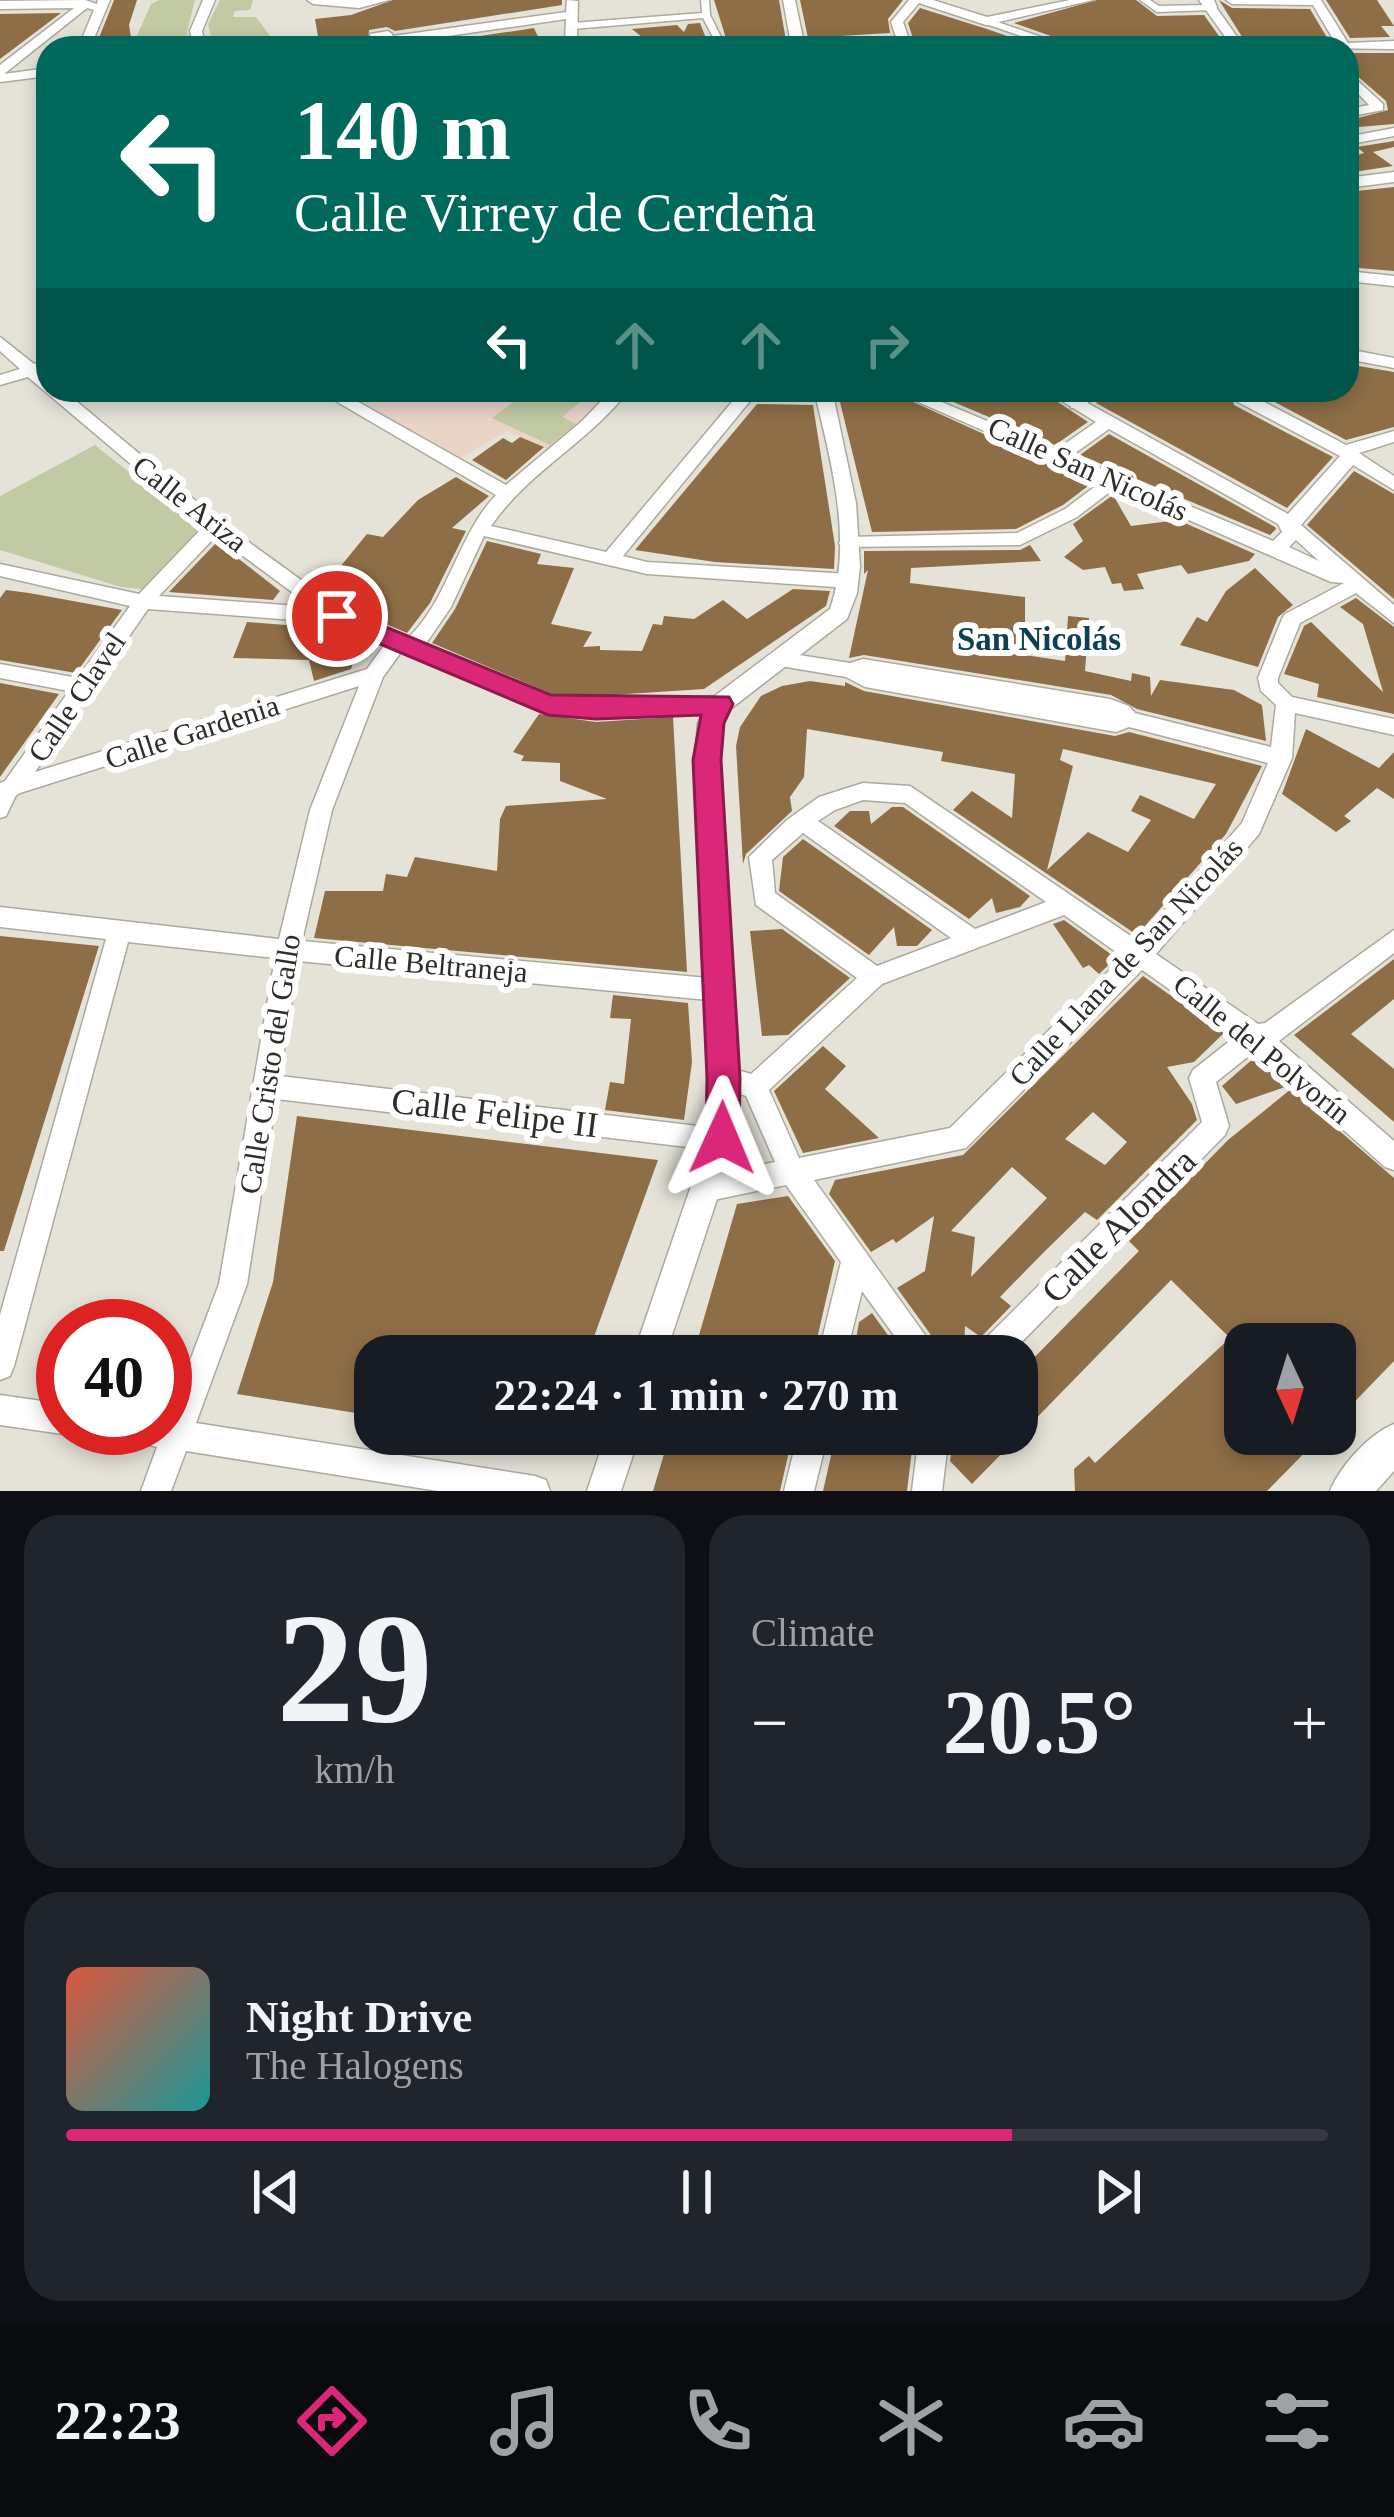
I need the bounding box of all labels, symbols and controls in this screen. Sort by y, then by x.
icon: left [96,84,252,240]
text: 140 m [294,84,511,177]
text: Calle Virrey de Cerdeña [294,183,816,243]
icon: left [476,312,542,378]
icon: ahead [602,312,668,378]
icon: ahead [728,312,794,378]
icon: right [854,312,920,378]
street label: Calle San Nicolás [983,410,1193,527]
street label: Calle Ariza [127,449,254,558]
pin [286,565,388,667]
icon: arrive [304,583,370,649]
district label: San Nicolás [957,621,1121,657]
street label: Calle Clavel [21,626,132,768]
street label: Calle Gardenia [101,688,283,775]
street label: Calle Llana de San Nicolás [1002,831,1249,1092]
street label: Calle Cristo del Gallo [233,932,306,1196]
street label: Calle Beltraneja [333,939,529,988]
street label: Calle del Polvorín [1167,967,1358,1130]
position arrow [659,1075,785,1201]
street label: Calle Felipe II [389,1080,601,1146]
street label: Calle Alondra [1034,1141,1204,1311]
speed limit sign: 40 [36,1299,192,1455]
north arrow [1224,1323,1356,1455]
map controls [1224,1323,1356,1455]
text: 22:24 · 1 min · 270 m [494,1370,899,1420]
text: 29 [277,1582,433,1755]
text: Climate [751,1611,874,1654]
text: 20.5° [943,1673,1136,1772]
text: − [751,1686,788,1759]
text: + [1291,1686,1328,1759]
text: km/h [314,1748,395,1791]
text: Night Drive [246,1992,472,2042]
text: The Halogens [246,2044,464,2087]
icon: previous [243,2159,309,2225]
icon: pause [664,2159,730,2225]
icon: next [1085,2159,1151,2225]
icon: directions [290,2379,374,2463]
icon: music [483,2379,567,2463]
icon: phone [676,2379,760,2463]
icon: climate [869,2379,953,2463]
icon: car [1062,2379,1146,2463]
icon: filters [1255,2379,1339,2463]
text: 22:23 [55,2391,181,2451]

